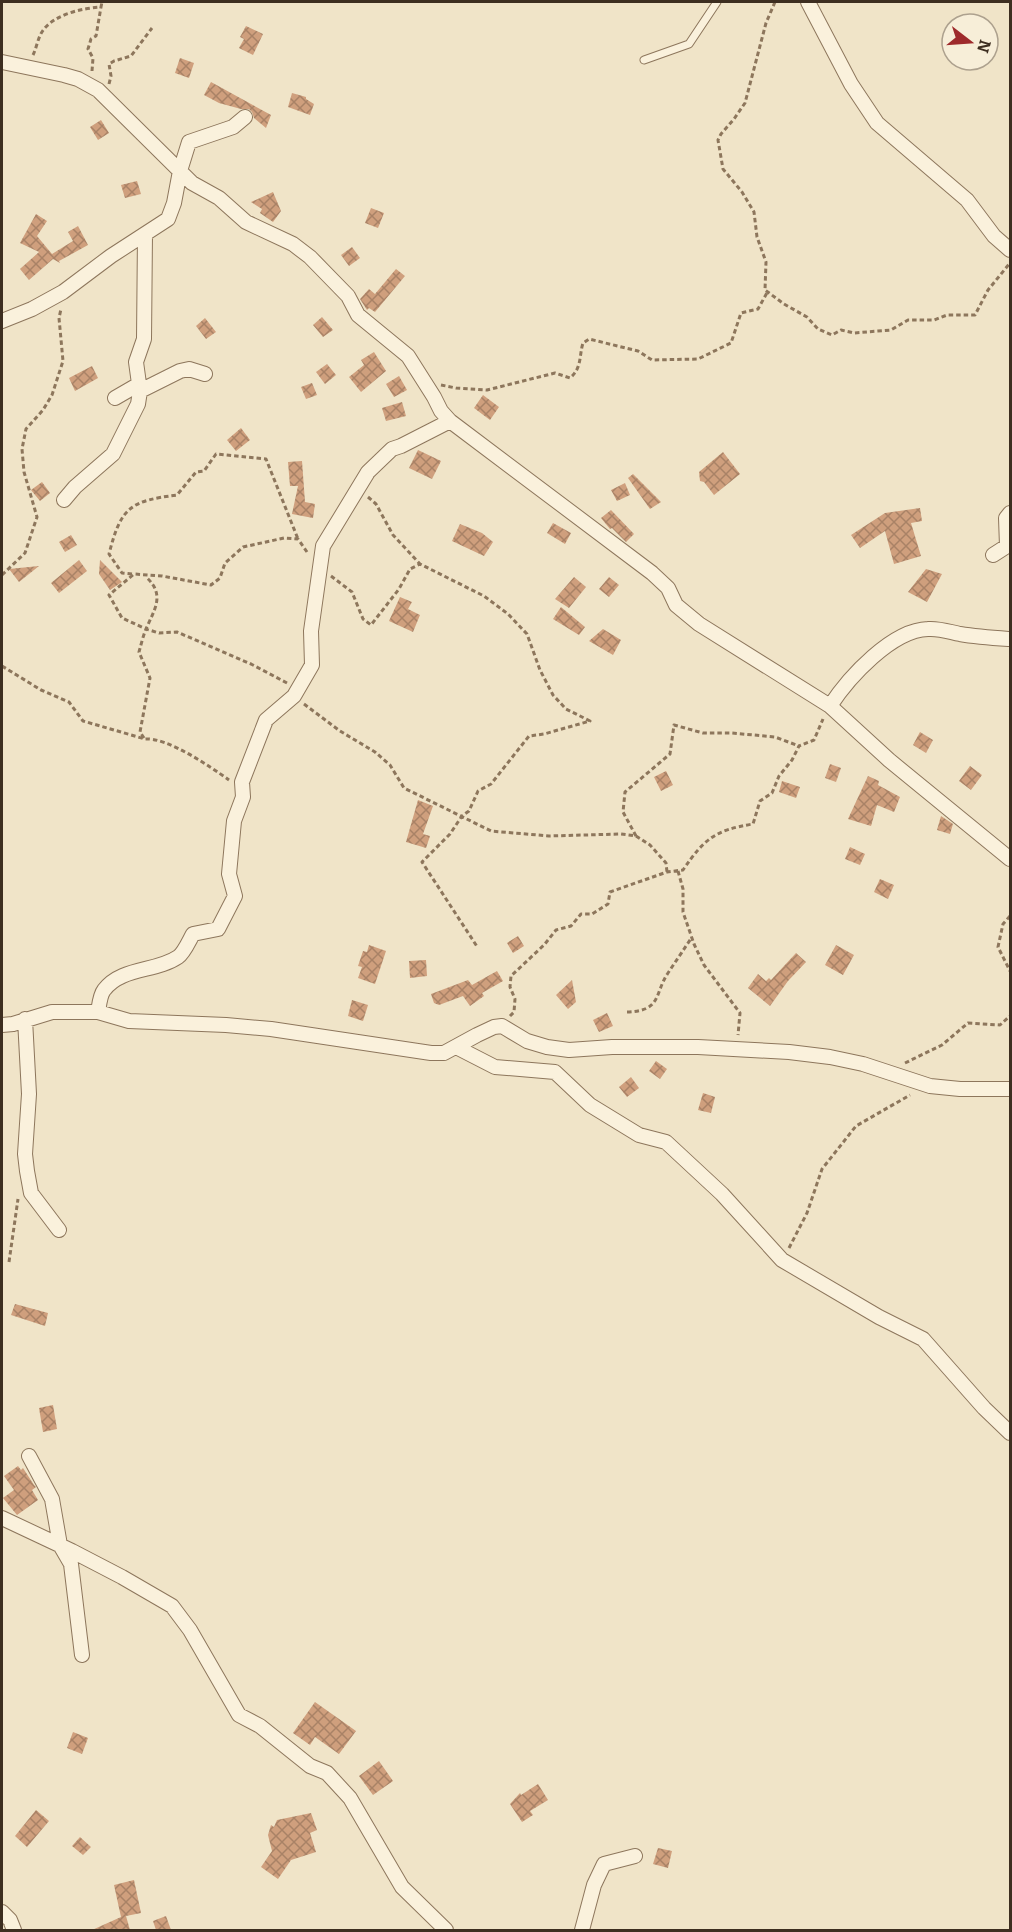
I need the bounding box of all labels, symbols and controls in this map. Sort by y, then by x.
north arrow [940,12,1000,72]
text: N [973,38,995,55]

